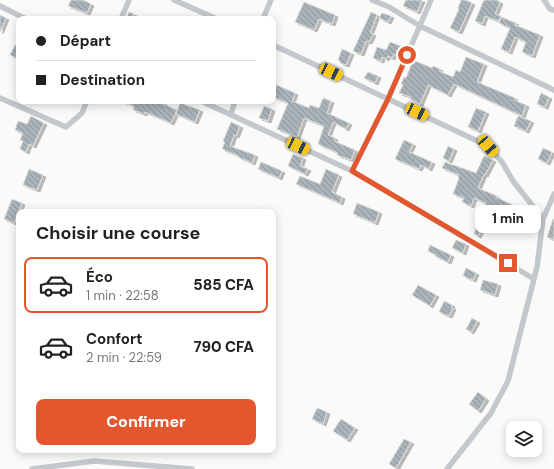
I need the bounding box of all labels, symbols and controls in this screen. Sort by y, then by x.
text: Départ [60,31,111,51]
route start [398,46,416,64]
car [318,61,344,83]
text: Destination [60,70,145,90]
car [404,101,430,123]
car [476,133,500,159]
car [285,135,311,157]
callout: 1 min [475,205,541,233]
text: 1 min [492,210,524,227]
text: Choisir une course [36,221,200,245]
route end [499,254,517,272]
icon: car [38,267,74,303]
text: Éco [86,267,113,287]
text: 585 CFA [193,275,254,295]
text: 1 min · 22:58 [86,287,159,304]
icon: car [38,329,74,365]
text: Confort [86,329,143,349]
text: 790 CFA [193,337,254,357]
text: 2 min · 22:59 [86,349,162,366]
button: Confirmer [36,399,256,445]
map controls [506,421,542,457]
button: layers [506,421,542,457]

